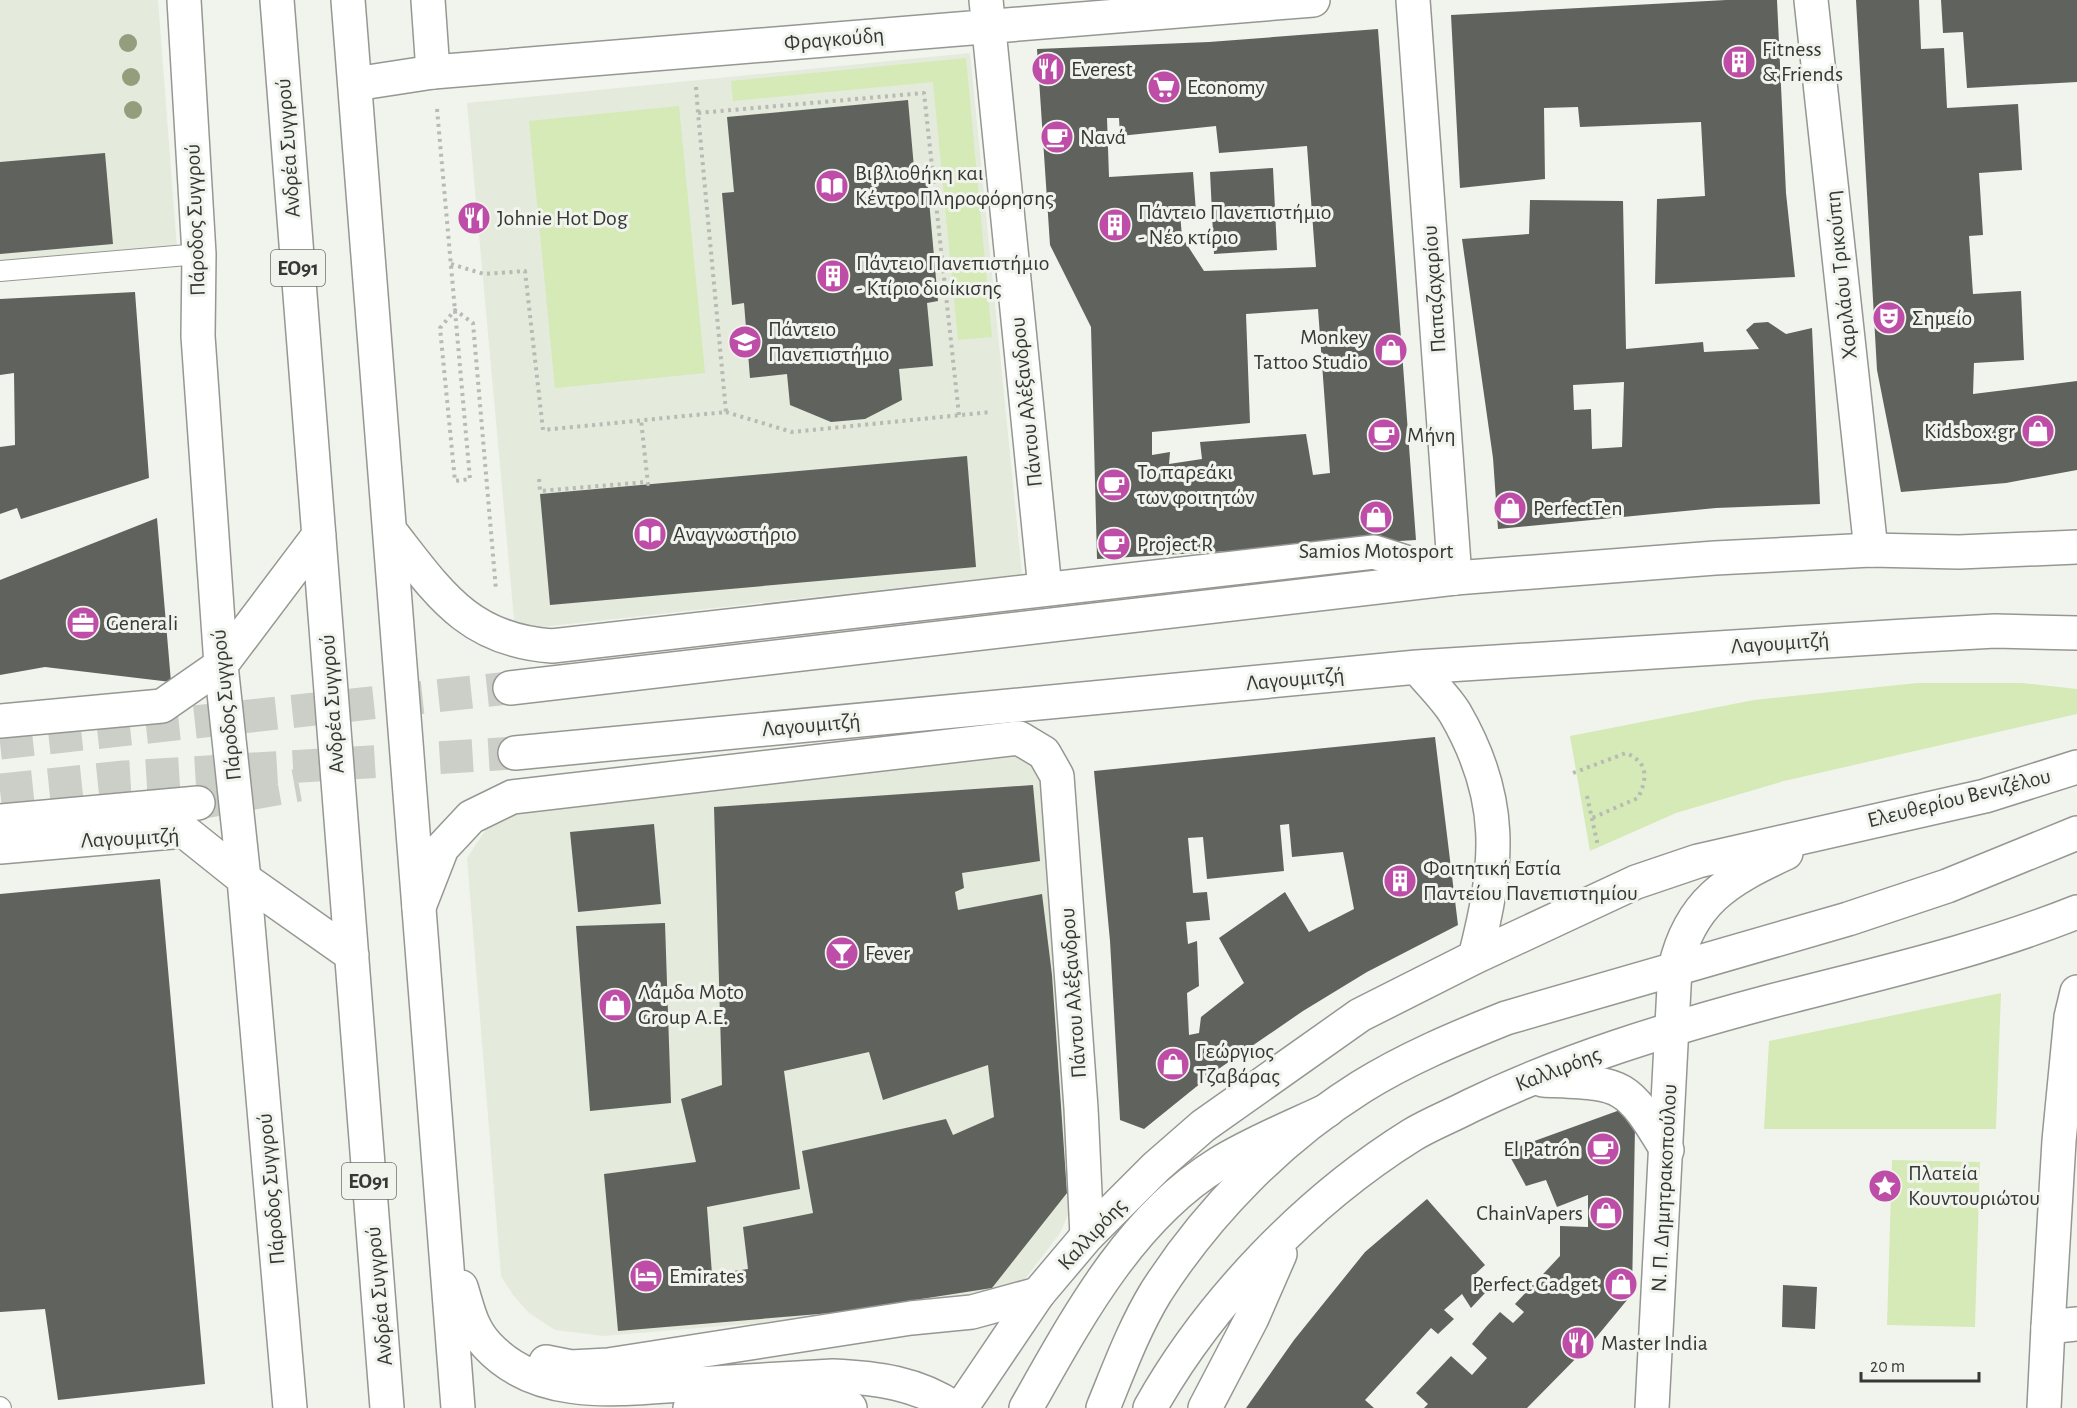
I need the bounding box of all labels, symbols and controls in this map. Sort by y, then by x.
street label: Φραγκούδη [783,24,885,54]
place label: Fitness & Friends [1762,38,1843,85]
building icon: Fitness & Friends [1721,44,1757,80]
restaurant icon: Everest [1030,51,1066,87]
place label: Everest [1071,58,1132,80]
supermarket icon: Economy [1146,69,1182,105]
place label: Economy [1187,76,1265,98]
street label: Ανδρέα Συγγρού [272,78,304,218]
cafe icon: Νανά [1039,119,1075,155]
place label: Νανά [1080,126,1126,148]
street label: Πάροδος Συγγρού [181,144,209,296]
place label: Βιβλιοθήκη και Κέντρο Πληροφόρησης [855,162,1054,209]
library icon: Βιβλιοθήκη και Κέντρο Πληροφόρησης [814,168,850,204]
street label: Χαριλάου Τρικούπη [1821,190,1861,360]
restaurant icon: Johnie Hot Dog [456,200,492,236]
place label: Πάντειο Πανεπιστήμιο - Νέο κτίριο [1138,201,1331,248]
place label: Johnie Hot Dog [497,207,628,229]
building icon: Πάντειο Πανεπιστήμιο - Νέο κτίριο [1097,207,1133,243]
street label: Παπαζαχαρίου [1419,224,1449,354]
road number: ΕΟ91 [271,250,325,286]
place label: Πάντειο Πανεπιστήμιο - Κτίριο διοίκισης [856,252,1049,299]
building icon: Πάντειο Πανεπιστήμιο - Κτίριο διοίκισης [815,258,851,294]
theatre icon: Σημείο [1871,300,1907,336]
place label: Σημείο [1912,307,1972,329]
street label: Πάντου Αλέξανδρου [1006,316,1047,488]
place label: Πάντειο Πανεπιστήμιο [768,318,889,365]
school or university icon: Πάντειο Πανεπιστήμιο [727,324,763,360]
place label: Monkey Tattoo Studio [1253,326,1369,373]
shop icon: Monkey Tattoo Studio [1373,332,1409,368]
shop icon: Kidsbox.gr [2020,413,2056,449]
cafe icon: Μήνη [1366,417,1402,453]
place label: Kidsbox.gr [1924,420,2015,442]
place label: Μήνη [1407,424,1456,446]
place label: Το παρεάκι των φοιτητών [1136,461,1255,508]
cafe icon: Το παρεάκι των φοιτητών [1096,467,1132,503]
shop icon: PerfectTen [1492,490,1528,526]
place label: PerfectTen [1533,497,1623,519]
shop icon: Samios Motosport [1358,499,1394,535]
library icon: Aναγνωστήριο [632,516,668,552]
place label: Aναγνωστήριο [673,523,797,545]
cafe icon: Project R [1096,526,1132,562]
place label: Project R [1137,533,1213,555]
place label: Samios Motosport [1299,540,1453,562]
office icon: Generali [65,605,101,641]
place label: Generali [106,612,178,634]
street label: Πάροδος Συγγρού [207,628,245,782]
street label: Λαγουμιτζή [1730,629,1830,657]
street label: Ανδρέα Συγγρού [316,634,348,774]
street label: Λαγουμιτζή [1245,664,1345,694]
street label: Λαγουμιτζή [761,710,861,740]
street label: Ελευθερίου Βενιζέλου [1865,765,2053,831]
street label: Λαγουμιτζή [80,824,180,852]
place label: Φοιτητική Εστία Παντείου Πανεπιστημίου [1423,857,1638,904]
building icon: Φοιτητική Εστία Παντείου Πανεπιστημίου [1382,863,1418,899]
street label: Πάντου Αλέξανδρου [1056,907,1091,1079]
bar icon: Fever [824,935,860,971]
place label: Fever [865,942,910,964]
place label: Λάμδα Moto Group Α.Ε. [638,981,744,1028]
shop icon: Λάμδα Moto Group Α.Ε. [597,987,633,1023]
place label: Γεώργιος Τζαβάρας [1196,1040,1280,1087]
street label: Καλλιρόης [1512,1043,1604,1095]
shop icon: Γεώργιος Τζαβάρας [1155,1046,1191,1082]
street label: Ν. Π. Δημητρακοπούλου [1648,1083,1680,1293]
street label: Πάροδος Συγγρού [253,1112,289,1266]
cafe icon: El Patrón [1585,1131,1621,1167]
place label: El Patrón [1503,1138,1580,1160]
place label: Πλατεία Κουντουριώτου [1908,1162,2040,1209]
road number: ΕΟ91 [342,1163,396,1199]
place icon: Πλατεία Κουντουριώτου [1867,1168,1903,1204]
street label: Καλλιρόης [1054,1194,1130,1274]
shop icon: ChainVapers [1588,1195,1624,1231]
place label: ChainVapers [1476,1202,1583,1224]
street label: Ανδρέα Συγγρού [362,1226,396,1366]
hotel icon: Emirates [628,1258,664,1294]
place label: Emirates [669,1265,744,1287]
shop icon: Perfect Gadget [1603,1266,1639,1302]
place label: Perfect Gadget [1472,1273,1598,1295]
restaurant icon: Master India [1560,1325,1596,1361]
place label: Master India [1601,1332,1708,1354]
scale bar [1861,1345,1980,1383]
text: 20 m [1870,1358,1905,1376]

